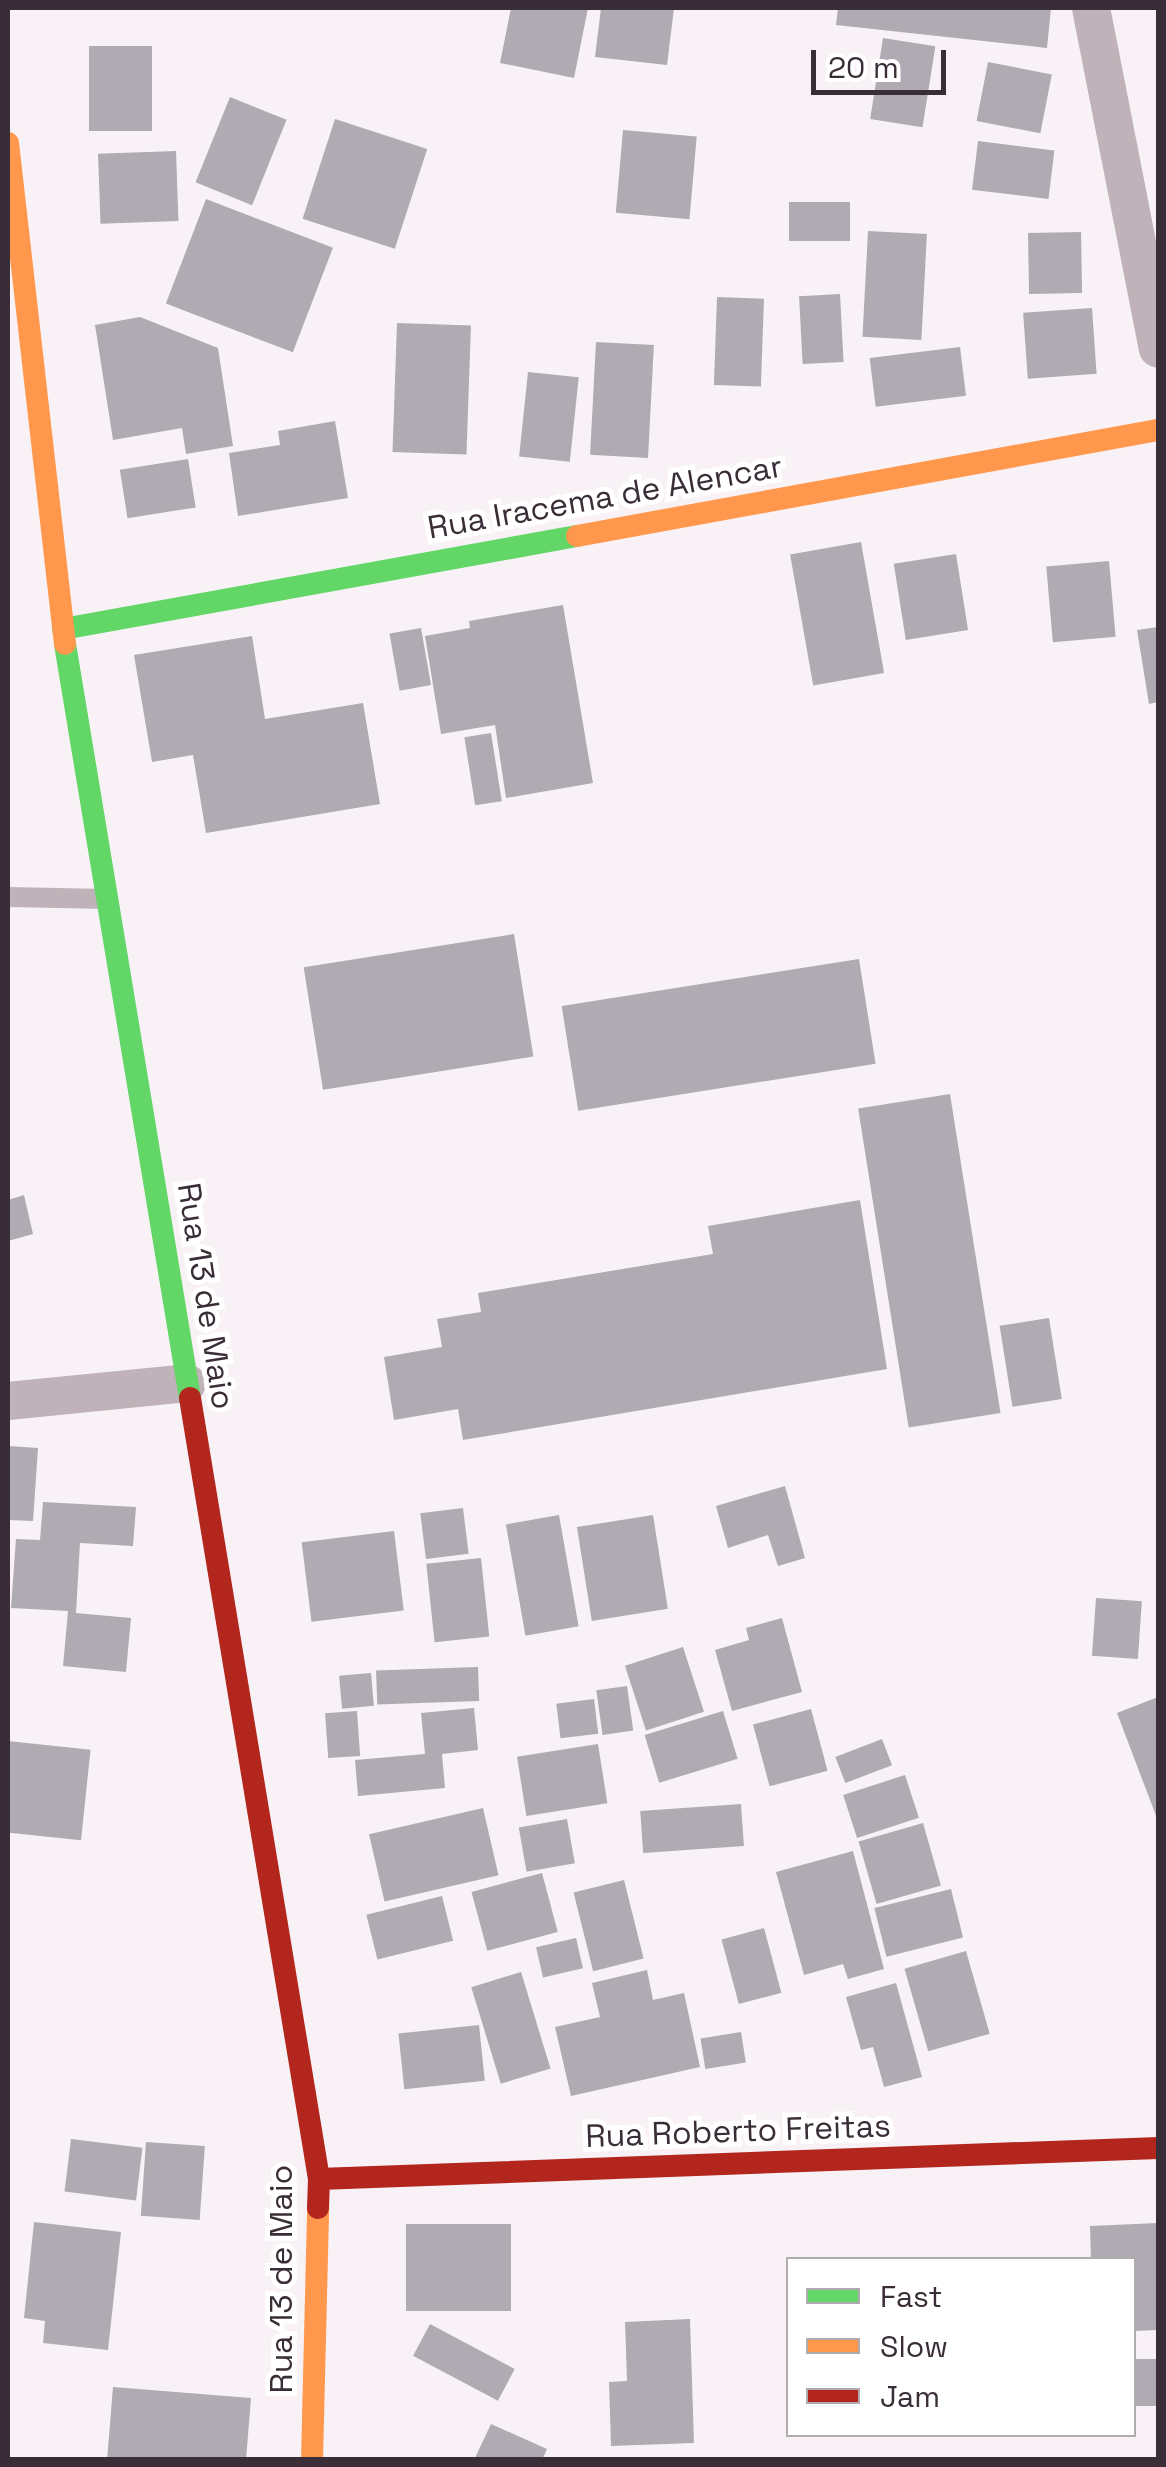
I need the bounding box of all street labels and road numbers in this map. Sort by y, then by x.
street label: Rua Iracema de Alencar [424,447,786,547]
street label: Rua 13 de Maio [169,1180,243,1412]
street label: Rua Roberto Freitas [585,2106,891,2156]
street label: Rua 13 de Maio [262,2165,300,2393]

